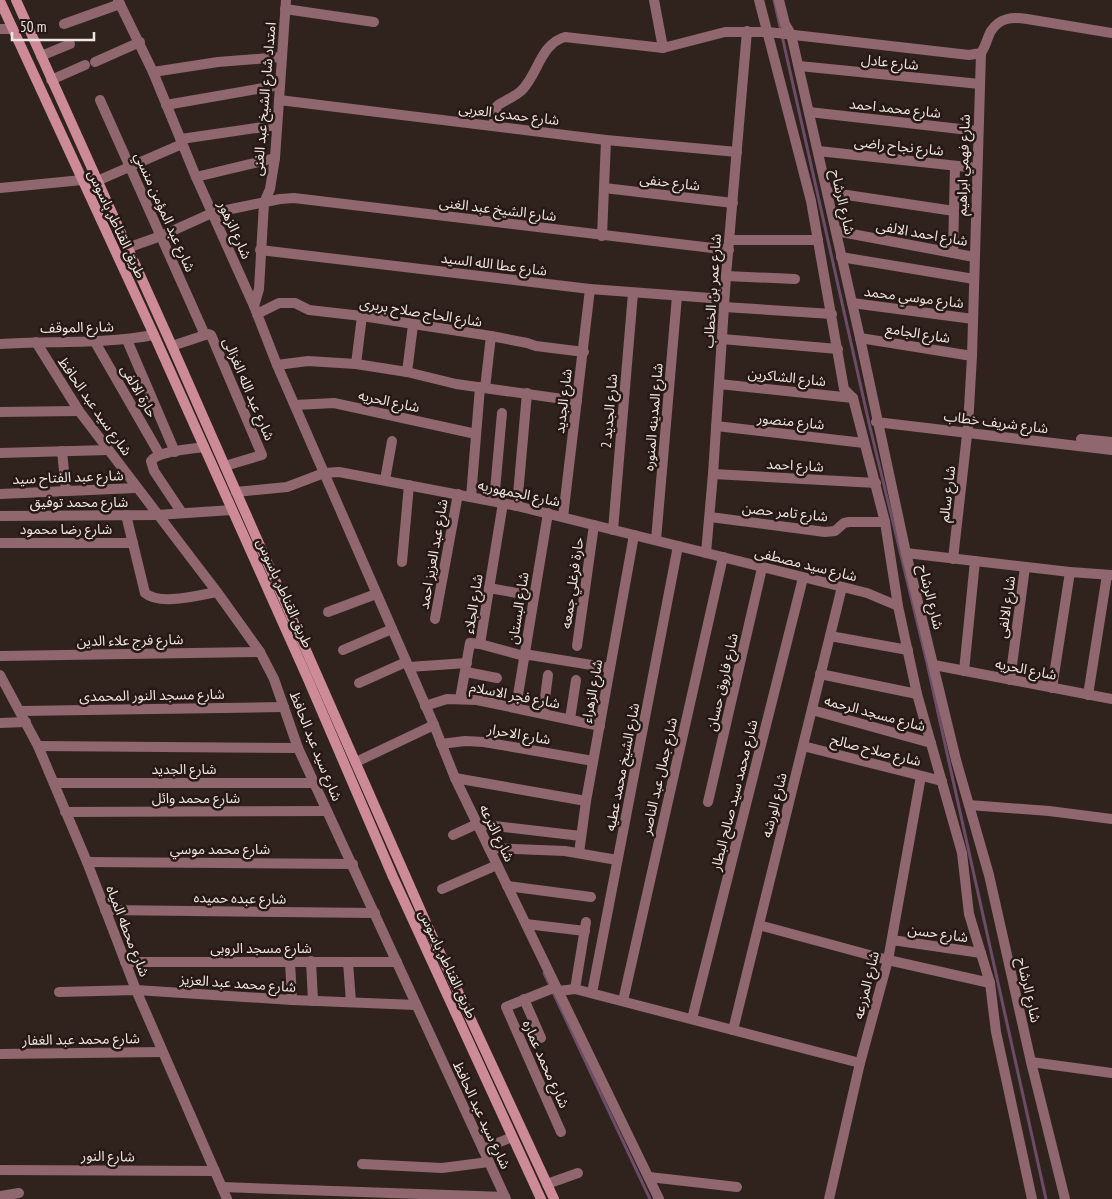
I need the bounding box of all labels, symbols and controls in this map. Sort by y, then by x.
scale bar [12,10,95,42]
text: 50 m [20,17,46,36]
street label: امتداد شارع الشيخ عبد الغنى [248,21,282,177]
street label: شارع عادل [860,50,920,76]
street label: شارع محمد احمد [848,94,942,124]
street label: شارع حمدى العربى [457,99,560,131]
street label: شارع فهمي ابراهيم [952,114,976,216]
street label: شارع نجاح راضى [853,132,945,162]
street label: شارع عبد المؤمن منسي [128,149,199,276]
street label: طريق القناطر, باسوس [83,167,150,282]
street label: شارع الرشاح [825,168,859,237]
street label: شارع حنفى [639,169,701,197]
street label: شارع الشيخ عبد الغنى [438,193,558,227]
street label: شارع الزهور [212,197,256,263]
street label: شارع احمد الالفى [874,216,969,252]
street label: شارع عمر بن الخطاب [699,233,727,349]
street label: شارع عطا الله السيد [440,249,548,281]
street label: شارع موسي محمد [863,282,965,314]
street label: شارع الحاج صلاح بربرى [358,293,484,333]
street label: شارع الموقف [40,317,114,339]
street label: شارع الجامع [884,319,952,349]
street label: شارع عبد الله الغزالى [217,335,279,444]
street label: شارع سيد عبد الحافظ [52,353,136,460]
street label: حارة الالفى [117,361,161,421]
street label: شارع المدينه المنوره [639,362,669,472]
street label: شارع الشاكرين [747,364,827,392]
street label: شارع الجديد [550,368,578,435]
street label: شارع الجديد 2 [597,373,623,449]
street label: شارع الحريه [356,386,421,418]
street label: شارع شريف خطاب [943,407,1049,439]
street label: شارع منصور [755,408,825,435]
street label: شارع احمد [766,455,824,477]
street label: شارع سالم [935,465,961,524]
street label: شارع عبد الفتاح سيد [12,466,124,490]
street label: شارع الجمهوريه [476,476,562,512]
street label: شارع محمد توفيق [30,493,128,513]
street label: شارع عبد العزيز احمد [414,497,454,611]
street label: شارع تامر حصن [741,499,829,527]
street label: شارع رضا محمود [20,520,112,540]
street label: طريق القناطر, باسوس [252,535,317,651]
street label: حارة فرغلي جمعه [557,536,590,630]
street label: شارع سيد مصطفى [753,543,859,587]
street label: شارع الرشاح [912,563,948,632]
street label: شارع البستان [503,571,535,646]
street label: شارع الجلاء [459,573,489,635]
street label: شارع الالفى [993,575,1021,640]
street label: شارع فرج علاء الدين [76,630,184,652]
street label: شارع فاروق حسان [702,631,744,733]
street label: شارع الحريه [993,654,1058,686]
street label: شارع الزهراء [578,658,608,725]
street label: شارع فجر الاسلام [468,677,562,715]
street label: شارع مسجد النور المحمدى [79,685,225,707]
street label: شارع سيد عبد الحافظ [284,688,346,804]
street label: شارع مسجد الرحمه [822,691,928,737]
street label: شارع الشيخ محمد عطيه [601,701,645,833]
street label: شارع جمال عبد الناصر [637,716,683,838]
street label: شارع محمد سيد صالح البطار [706,718,763,874]
street label: شارع الاحرار [485,719,552,750]
street label: شارع صلاح صالح [828,730,923,772]
street label: شارع الجديد [151,760,217,780]
street label: شارع الورشه [757,771,793,840]
street label: شارع محمد وائل [152,789,240,809]
street label: شارع الترعه [474,801,519,865]
street label: شارع محمد موسي [170,840,270,860]
street label: شارع محطه المياه [100,883,154,980]
street label: شارع عبده حميده [193,888,287,910]
street label: طريق القناطر, باسوس [414,907,481,1022]
street label: شارع حسن [906,920,969,948]
street label: شارع مسجد الروبى [210,939,312,959]
street label: شارع المزرعه [849,949,885,1021]
street label: شارع الرشاح [1011,956,1045,1025]
street label: شارع محمد عبد العزيز [178,970,297,998]
street label: شارع محمد عماره [517,1017,573,1112]
street label: شارع محمد عبد الغفار [21,1029,140,1051]
street label: شارع سيد عبد الحافظ [447,1058,515,1173]
street label: شارع النور [80,1147,135,1167]

